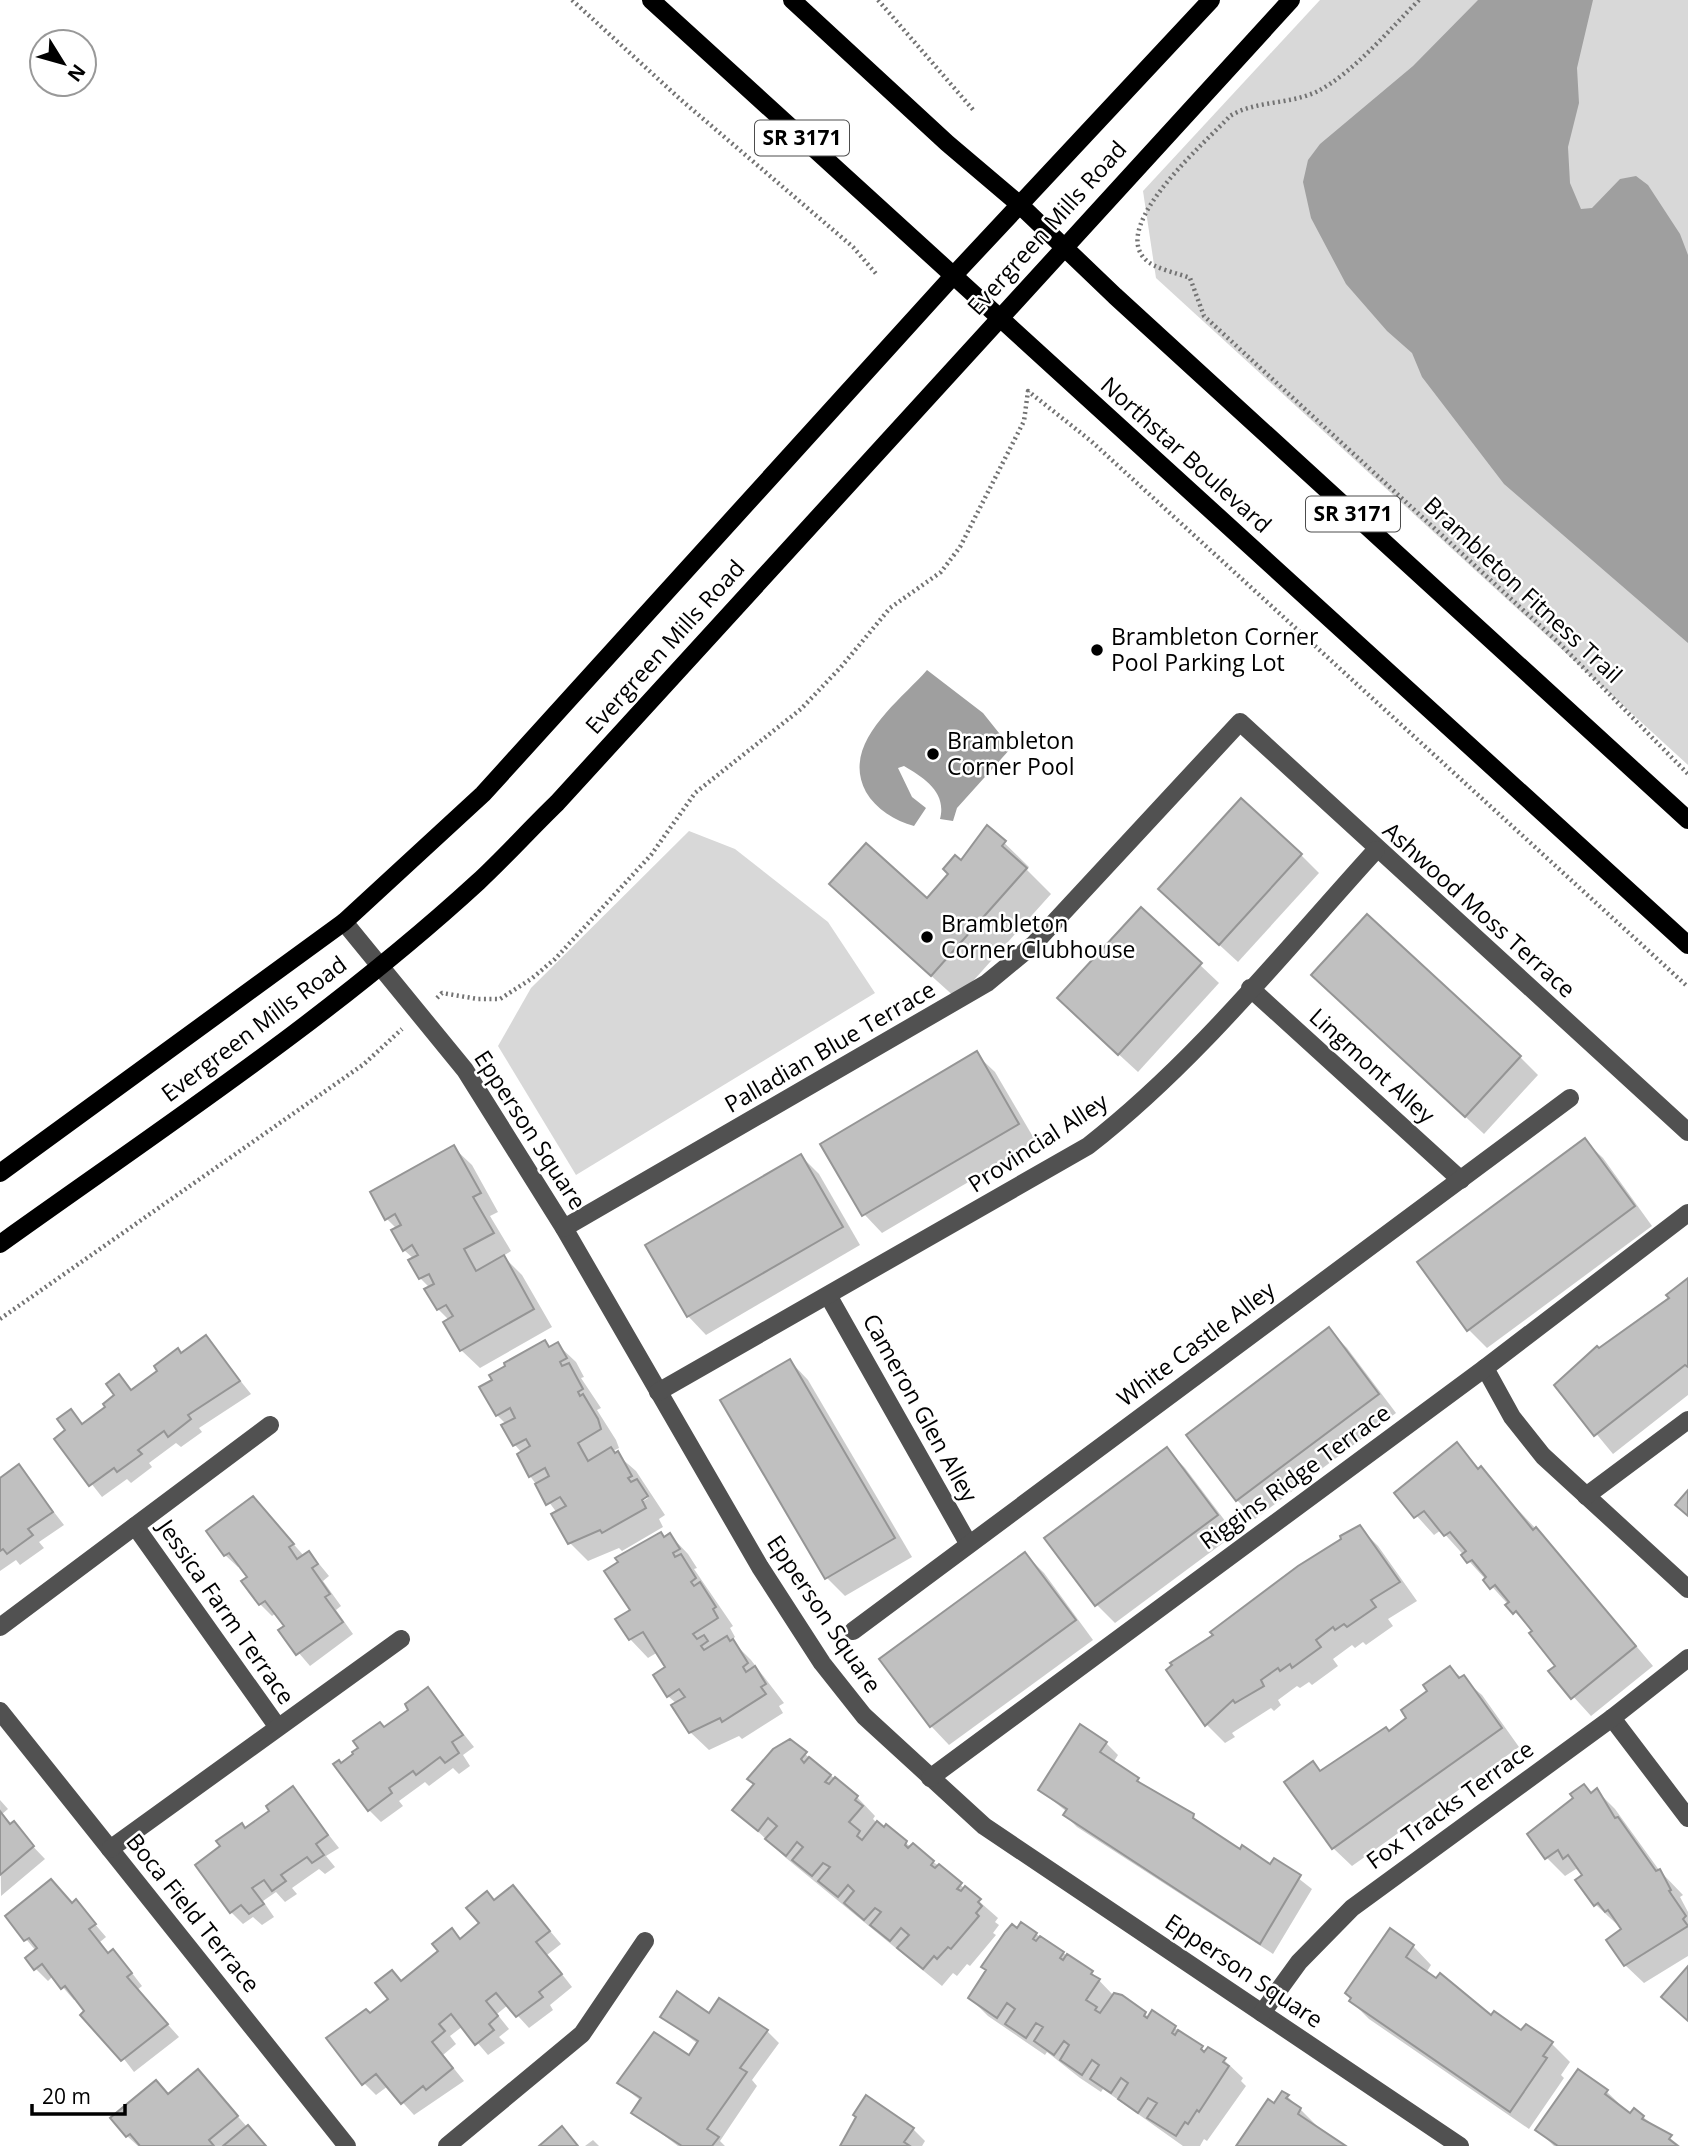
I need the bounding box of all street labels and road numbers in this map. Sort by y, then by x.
road number: SR 3171 [755,120,849,156]
street label: Evergreen Mills Road [959,133,1133,321]
street label: Northstar Boulevard [1094,369,1279,540]
street label: Brambleton Fitness Trail [1418,489,1630,690]
road number: SR 3171 [1306,496,1400,532]
street label: Evergreen Mills Road [577,552,751,740]
street label: Ashwood Moss Terrace [1377,814,1583,1004]
street label: Evergreen Mills Road [154,948,353,1108]
street label: Palladian Blue Terrace [718,973,941,1120]
street label: Lingmont Alley [1303,1000,1443,1130]
street label: Epperson Square [467,1044,594,1215]
street label: Provincial Alley [961,1085,1114,1199]
street label: White Castle Alley [1110,1273,1281,1413]
street label: Cameron Glen Alley [856,1308,986,1508]
street label: Riggins Ridge Terrace [1193,1396,1396,1556]
street label: Jessica Farm Terrace [150,1511,303,1710]
street label: Epperson Square [760,1528,890,1699]
street label: Fox Tracks Terrace [1359,1733,1540,1876]
street label: Boca Field Terrace [120,1826,268,1999]
street label: Epperson Square [1159,1905,1330,2035]

